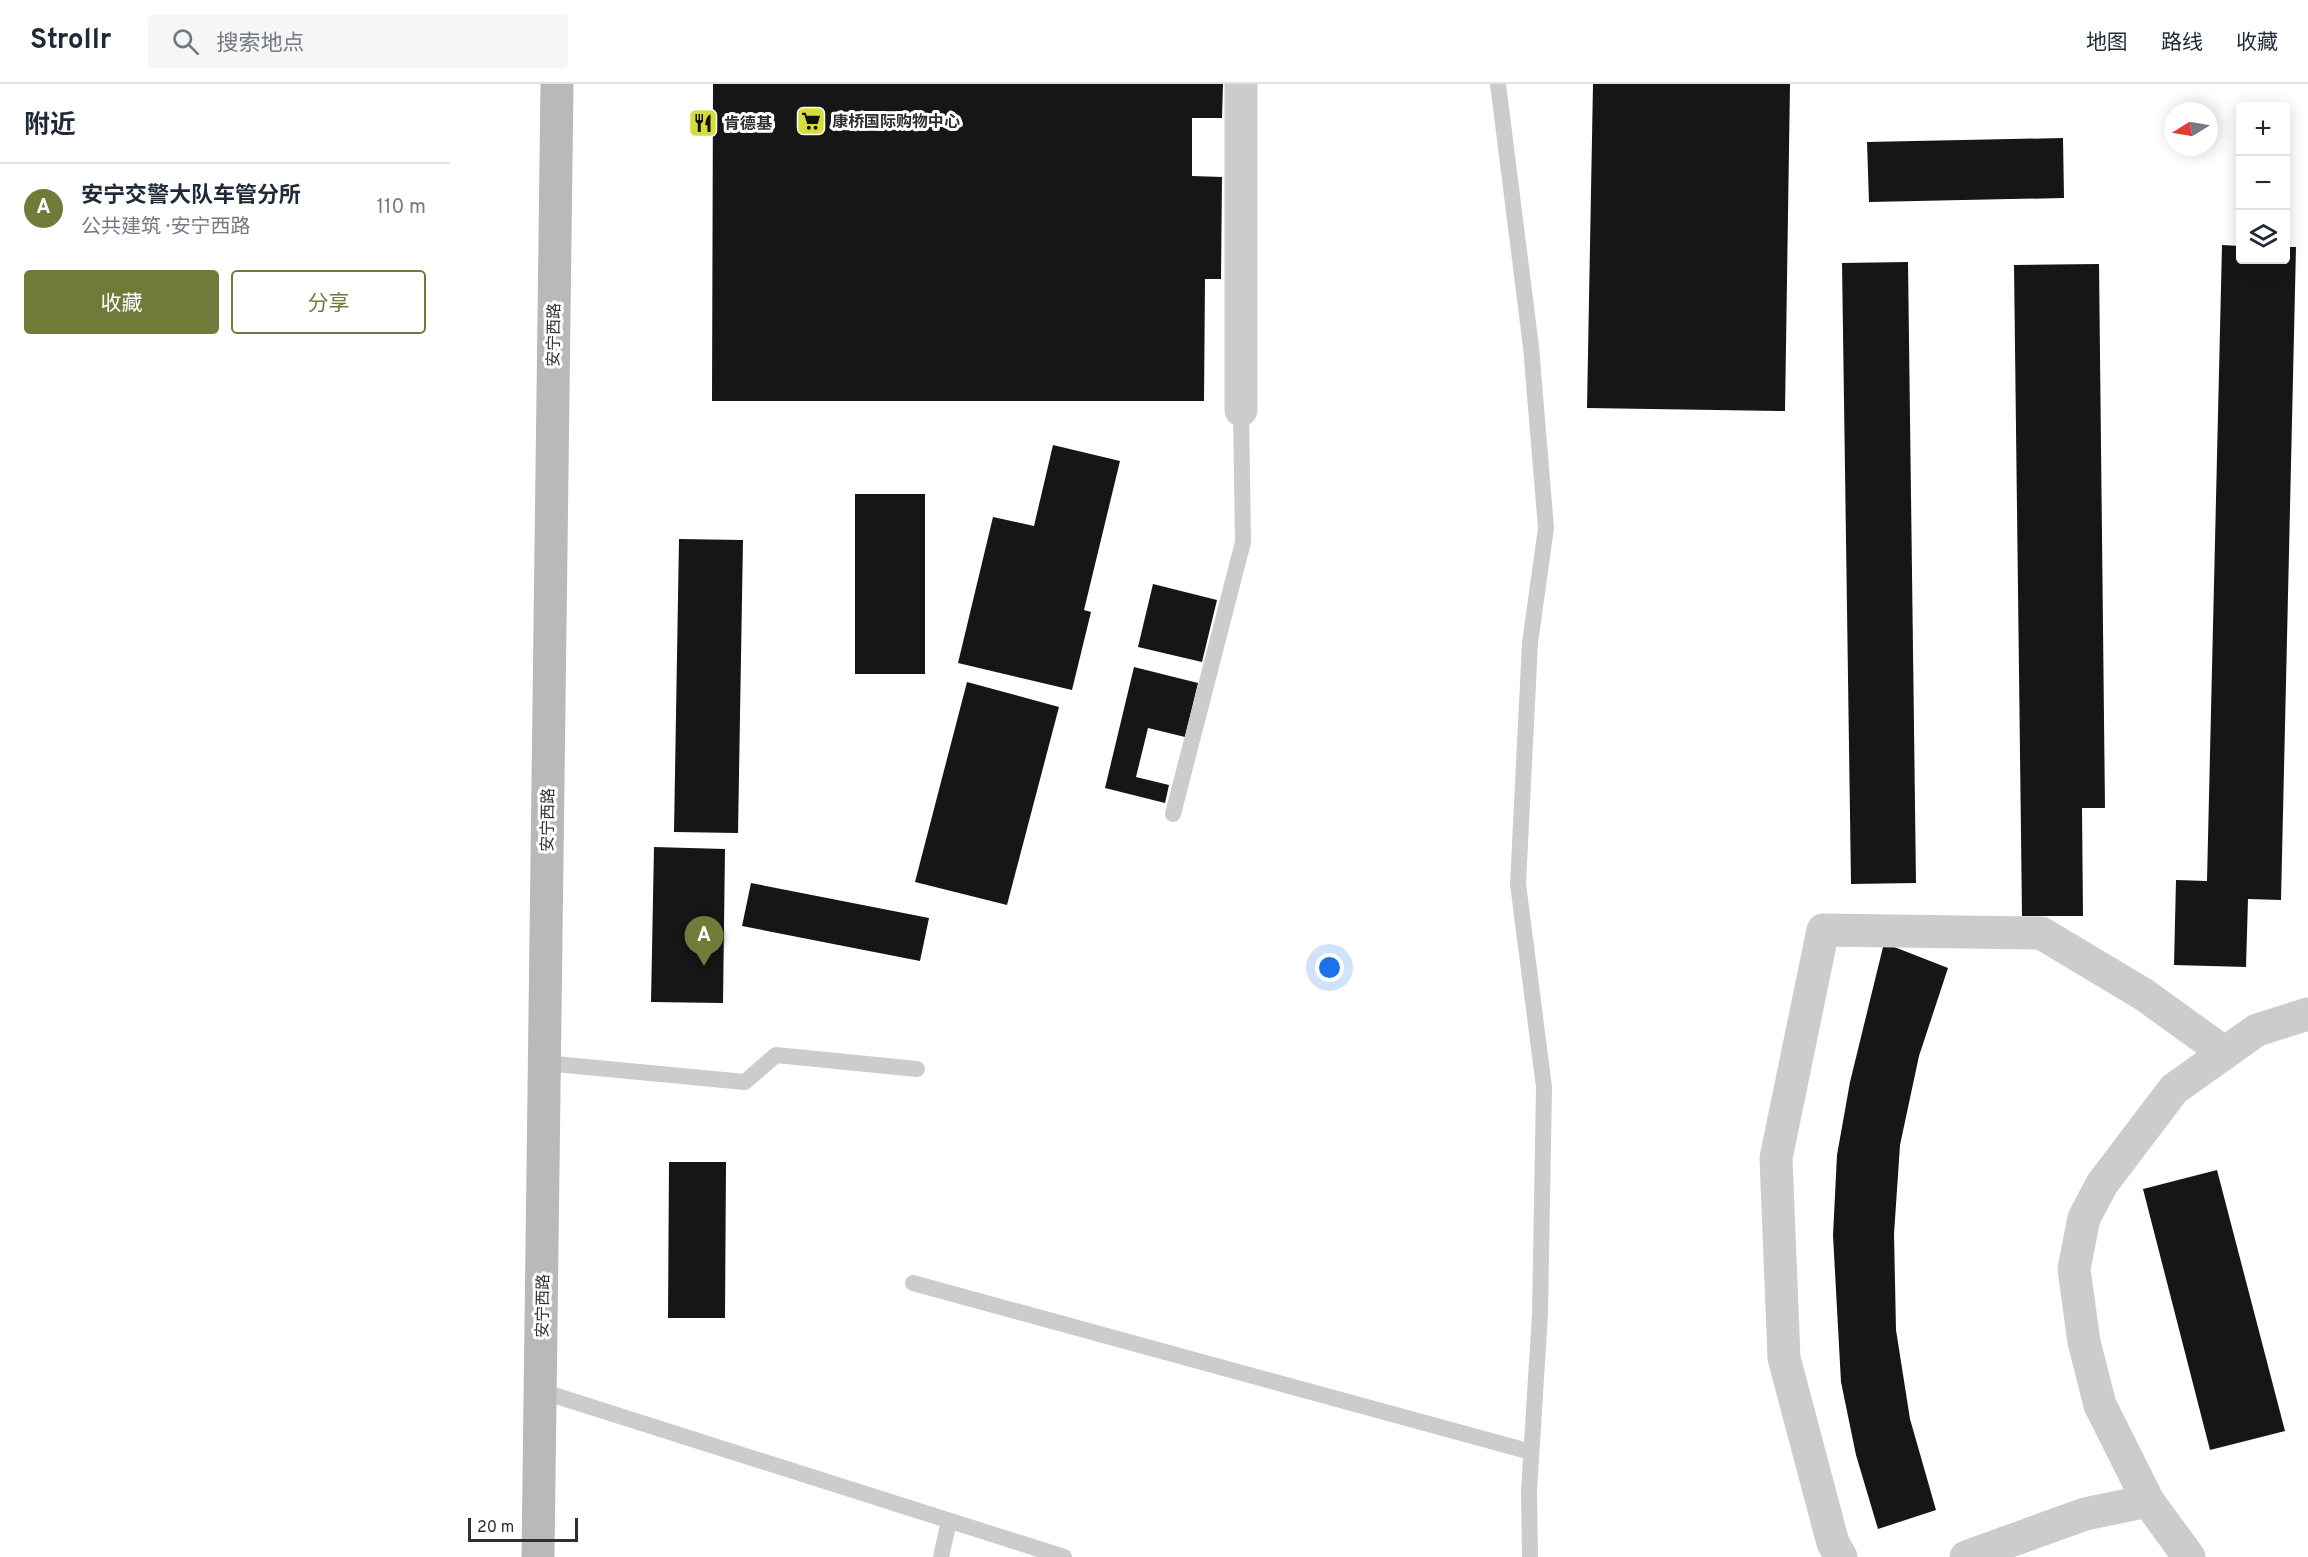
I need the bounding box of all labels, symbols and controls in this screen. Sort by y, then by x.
search box [148,14,568,68]
text: Strollr [30,23,112,59]
icon: search [169,25,202,58]
text: 地图 [2086,30,2128,57]
text: 路线 [2161,30,2203,57]
text: 收藏 [2236,30,2278,57]
text: 搜索地点 [217,31,305,58]
north arrow [2164,102,2218,156]
map controls [2236,102,2290,264]
button: + [2236,102,2290,156]
supermarket icon: 康桥国际购物中心 [795,105,827,137]
restaurant icon: 肯德基 [687,107,719,139]
text: 附近 [24,110,76,143]
place label: 康桥国际购物中心 [832,113,960,133]
place label: 肯德基 [724,114,773,135]
button: − [2236,156,2290,210]
text: 安宁交警大队车管分所 [81,183,301,210]
text: A [36,195,51,221]
text: 110 m [377,195,426,221]
button: layers [2236,210,2290,264]
text: 公共建筑 · 安宁西路 [81,215,250,241]
button: 收藏 [24,270,219,334]
button: 分享 [231,270,426,334]
street label: 安宁西路 [544,303,566,367]
street label: 安宁西路 [538,788,560,852]
pin: A [684,916,724,966]
your location [1315,953,1344,982]
street label: 安宁西路 [533,1274,555,1338]
scale bar [468,1515,578,1542]
text: 20 m [477,1518,514,1538]

